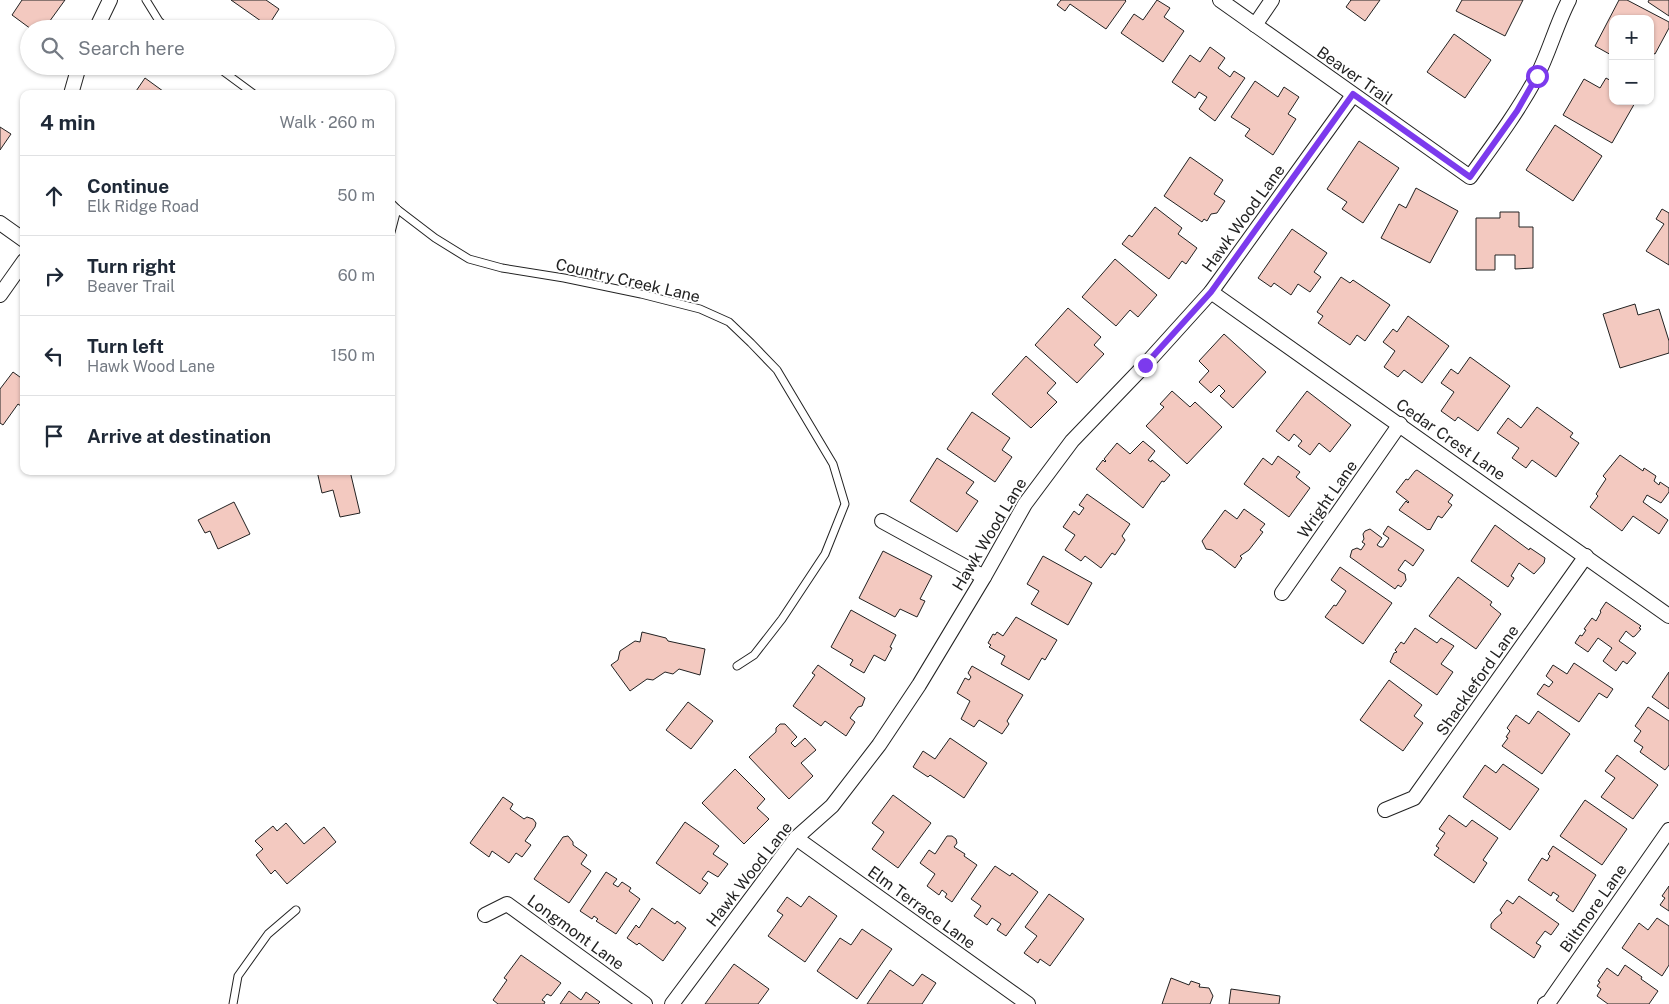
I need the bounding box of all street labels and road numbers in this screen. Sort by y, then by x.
street label: Beaver Trail [1313,42,1396,109]
street label: Hawk Wood Lane [1198,161,1289,276]
street label: Country Creek Lane [554,255,702,306]
street label: Cedar Crest Lane [1392,395,1509,484]
street label: Wright Lane [1294,457,1361,542]
street label: Hawk Wood Lane [948,475,1031,594]
street label: Shackleford Lane [1432,621,1523,739]
street label: Hawk Wood Lane [703,818,796,931]
street label: Biltmore Lane [1556,861,1631,956]
street label: Elm Terrace Lane [864,862,979,953]
street label: Longmont Lane [524,891,628,974]

